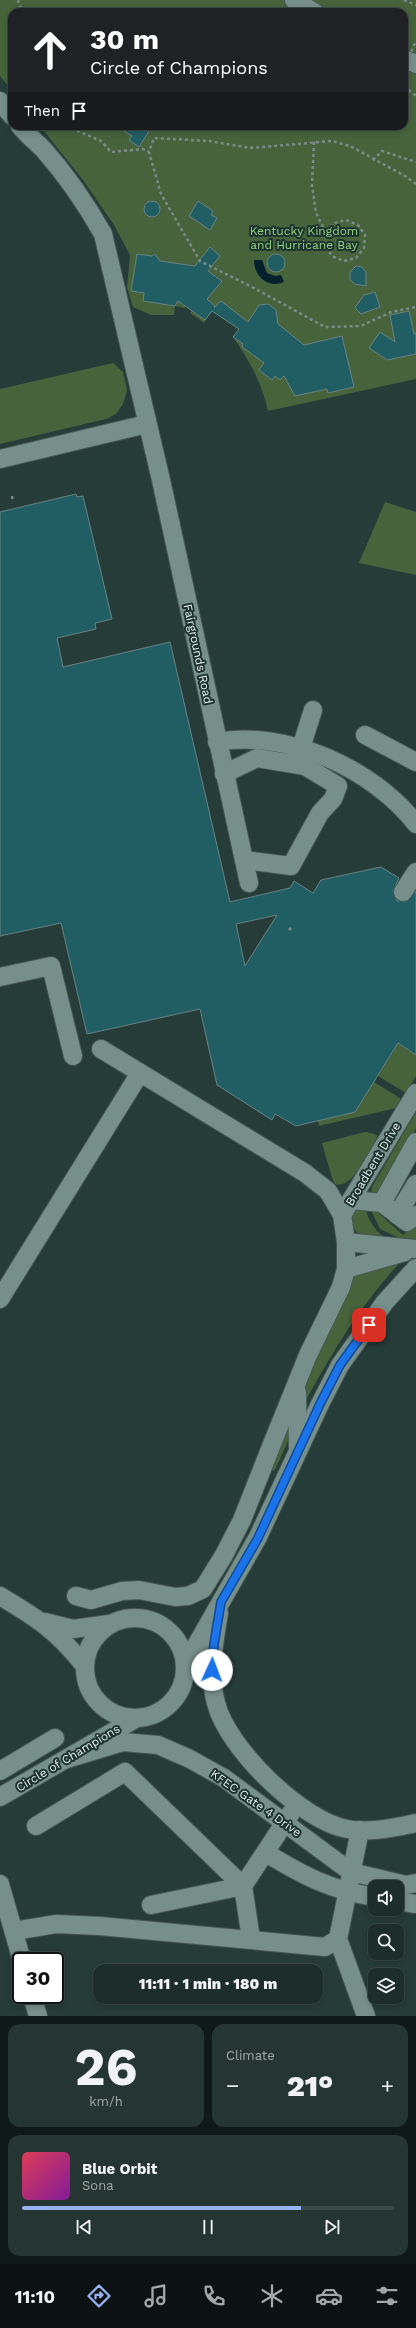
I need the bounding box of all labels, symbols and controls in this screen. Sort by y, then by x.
text: 30 m [90,23,159,56]
icon: ahead [24,24,76,76]
text: Circle of Champions [90,57,268,78]
icon: arrive [68,100,90,122]
text: Then [24,102,60,120]
park label: Kentucky Kingdom and Hurricane Bay [250,224,358,252]
street label: Fairgrounds Road [181,603,215,705]
street label: Broadbent Drive [343,1120,403,1208]
pin [352,1308,386,1342]
icon: arrive [358,1314,380,1336]
position arrow [191,1649,233,1691]
street label: Circle of Champions [14,1721,122,1795]
street label: KFEC Gate 4 Drive [208,1766,304,1840]
map controls [368,1880,404,2004]
button: sound [368,1880,404,1916]
button: search [368,1924,404,1960]
speed limit sign: 30 [12,1952,64,2004]
button: layers [368,1968,404,2004]
text: 11:11 · 1 min · 180 m [139,1975,277,1993]
text: 26 [74,2037,138,2098]
text: Climate [226,2048,275,2063]
text: 21° [287,2068,333,2103]
text: − [226,2073,239,2098]
text: + [381,2073,394,2098]
text: km/h [89,2094,123,2109]
text: Blue Orbit [82,2160,157,2178]
text: Sona [82,2178,114,2193]
icon: previous [73,2216,95,2238]
icon: pause [197,2216,219,2238]
icon: next [321,2216,343,2238]
icon: directions [85,2282,113,2310]
icon: music [142,2282,170,2310]
icon: phone [200,2282,228,2310]
icon: climate [258,2282,286,2310]
icon: car [315,2282,343,2310]
icon: filters [373,2282,401,2310]
text: 11:10 [15,2286,55,2307]

